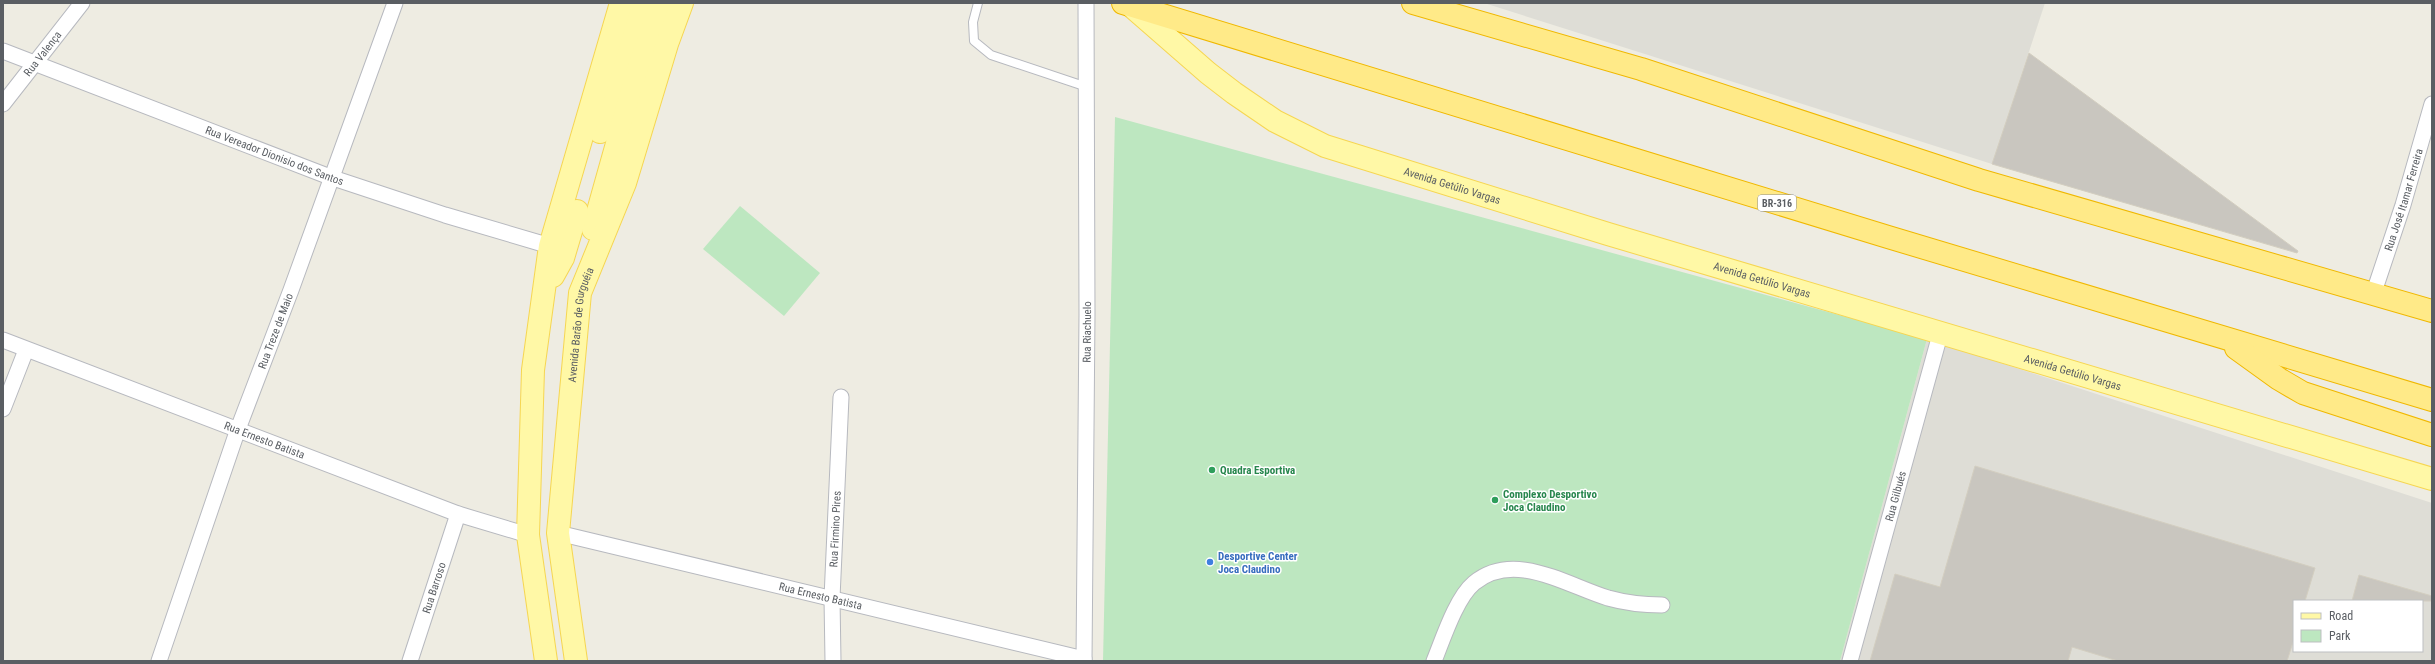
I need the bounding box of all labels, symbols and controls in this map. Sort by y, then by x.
street label: Rua Valença [21,28,64,79]
street label: Rua Vereador Dionisio dos Santos [204,123,345,188]
street label: Rua José Itamar Ferreira [2382,147,2425,253]
street label: Avenida Getúlio Vargas [1402,164,1502,207]
road number: BR-316 [1758,195,1796,211]
street label: Avenida Getúlio Vargas [1712,259,1812,300]
street label: Avenida Barão de Gurguéia [565,265,596,383]
street label: Rua Treze de Maio [255,291,296,371]
street label: Rua Riachuelo [1080,301,1094,363]
street label: Avenida Getúlio Vargas [2023,352,2123,393]
street label: Rua Ernesto Batista [222,419,307,461]
place label: Quadra Esportiva [1220,464,1295,477]
marker: Quadra Esportiva [1207,465,1217,475]
street label: Rua Gilbués [1882,470,1909,523]
place label: Complexo Desportivo Joca Claudino [1503,488,1597,514]
street label: Rua Firmino Pires [827,491,843,568]
marker: Complexo Desportivo Joca Claudino [1490,495,1500,505]
place label: Desportive Center Joca Claudino [1218,550,1298,576]
marker: Desportive Center Joca Claudino [1205,557,1215,567]
street label: Rua Barroso [419,560,448,615]
street label: Rua Ernesto Batista [778,580,864,612]
legend [2293,600,2423,652]
text: Road [2329,609,2353,623]
text: Park [2329,629,2351,643]

